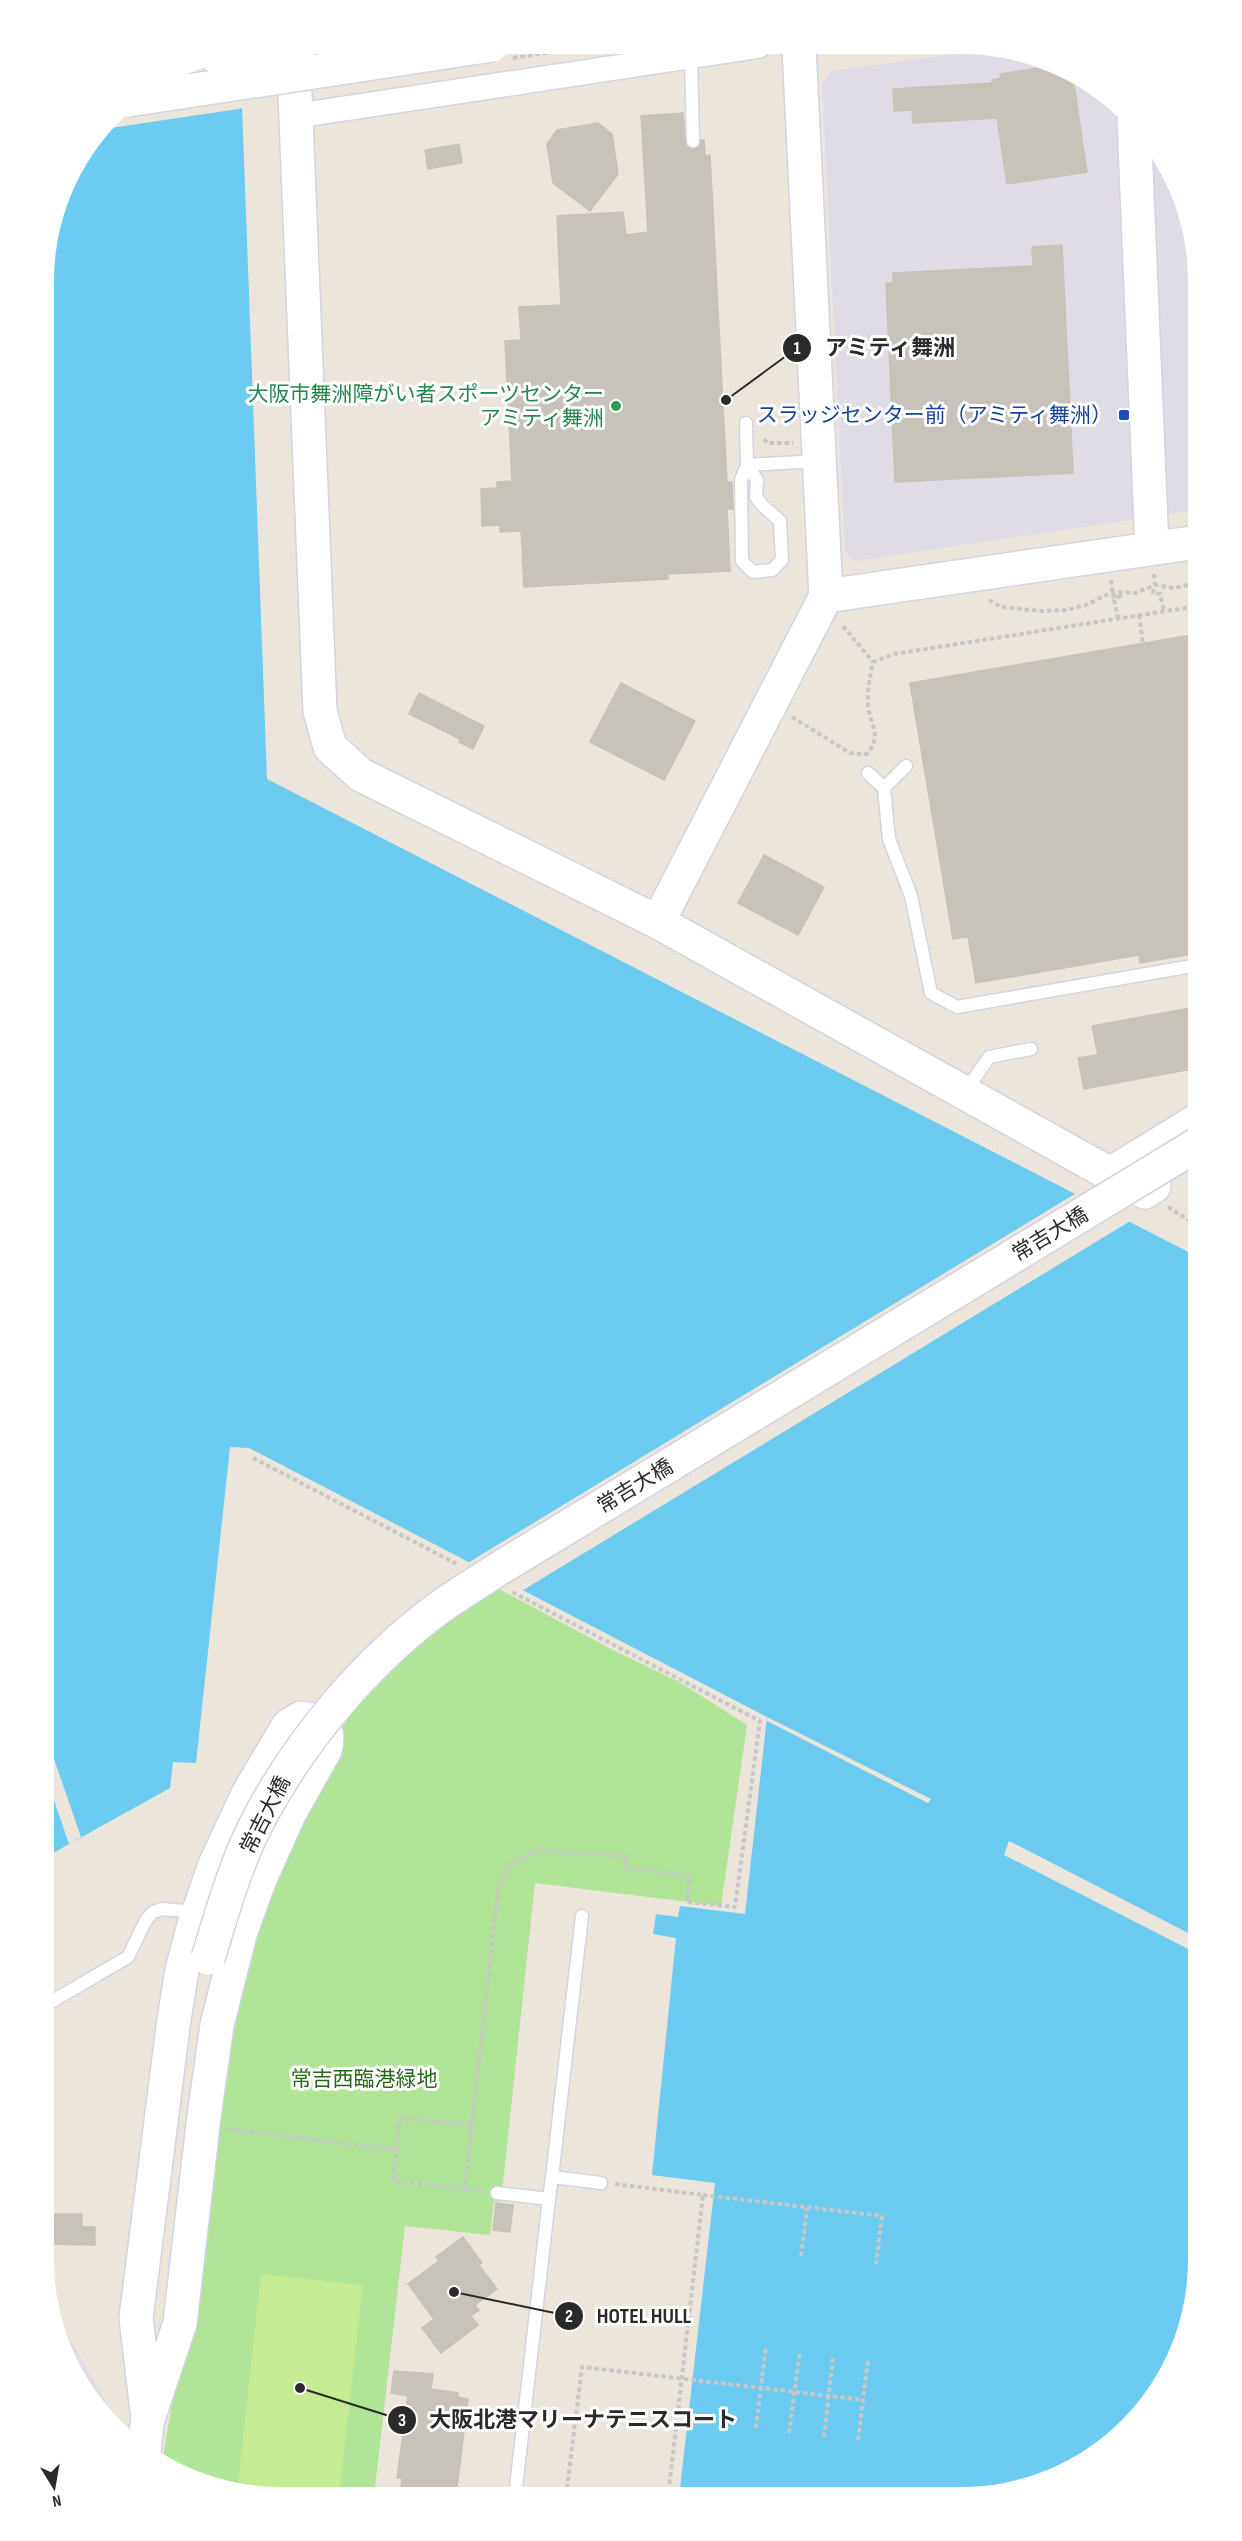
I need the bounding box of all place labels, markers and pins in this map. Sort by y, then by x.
callout: アミティ舞洲 [782,328,968,368]
place label: 大阪市舞洲障がい者スポーツセンター アミティ舞洲 [247,382,604,431]
marker: 大阪市舞洲障がい者スポーツセンター アミティ舞洲 [609,399,623,413]
place label: スラッジセンター前（アミティ舞洲） [757,403,1112,428]
marker: スラッジセンター前（アミティ舞洲） [1117,408,1131,422]
callout: HOTEL HULL [554,2296,703,2336]
callout: 大阪北港マリーナテニスコート [387,2400,749,2440]

